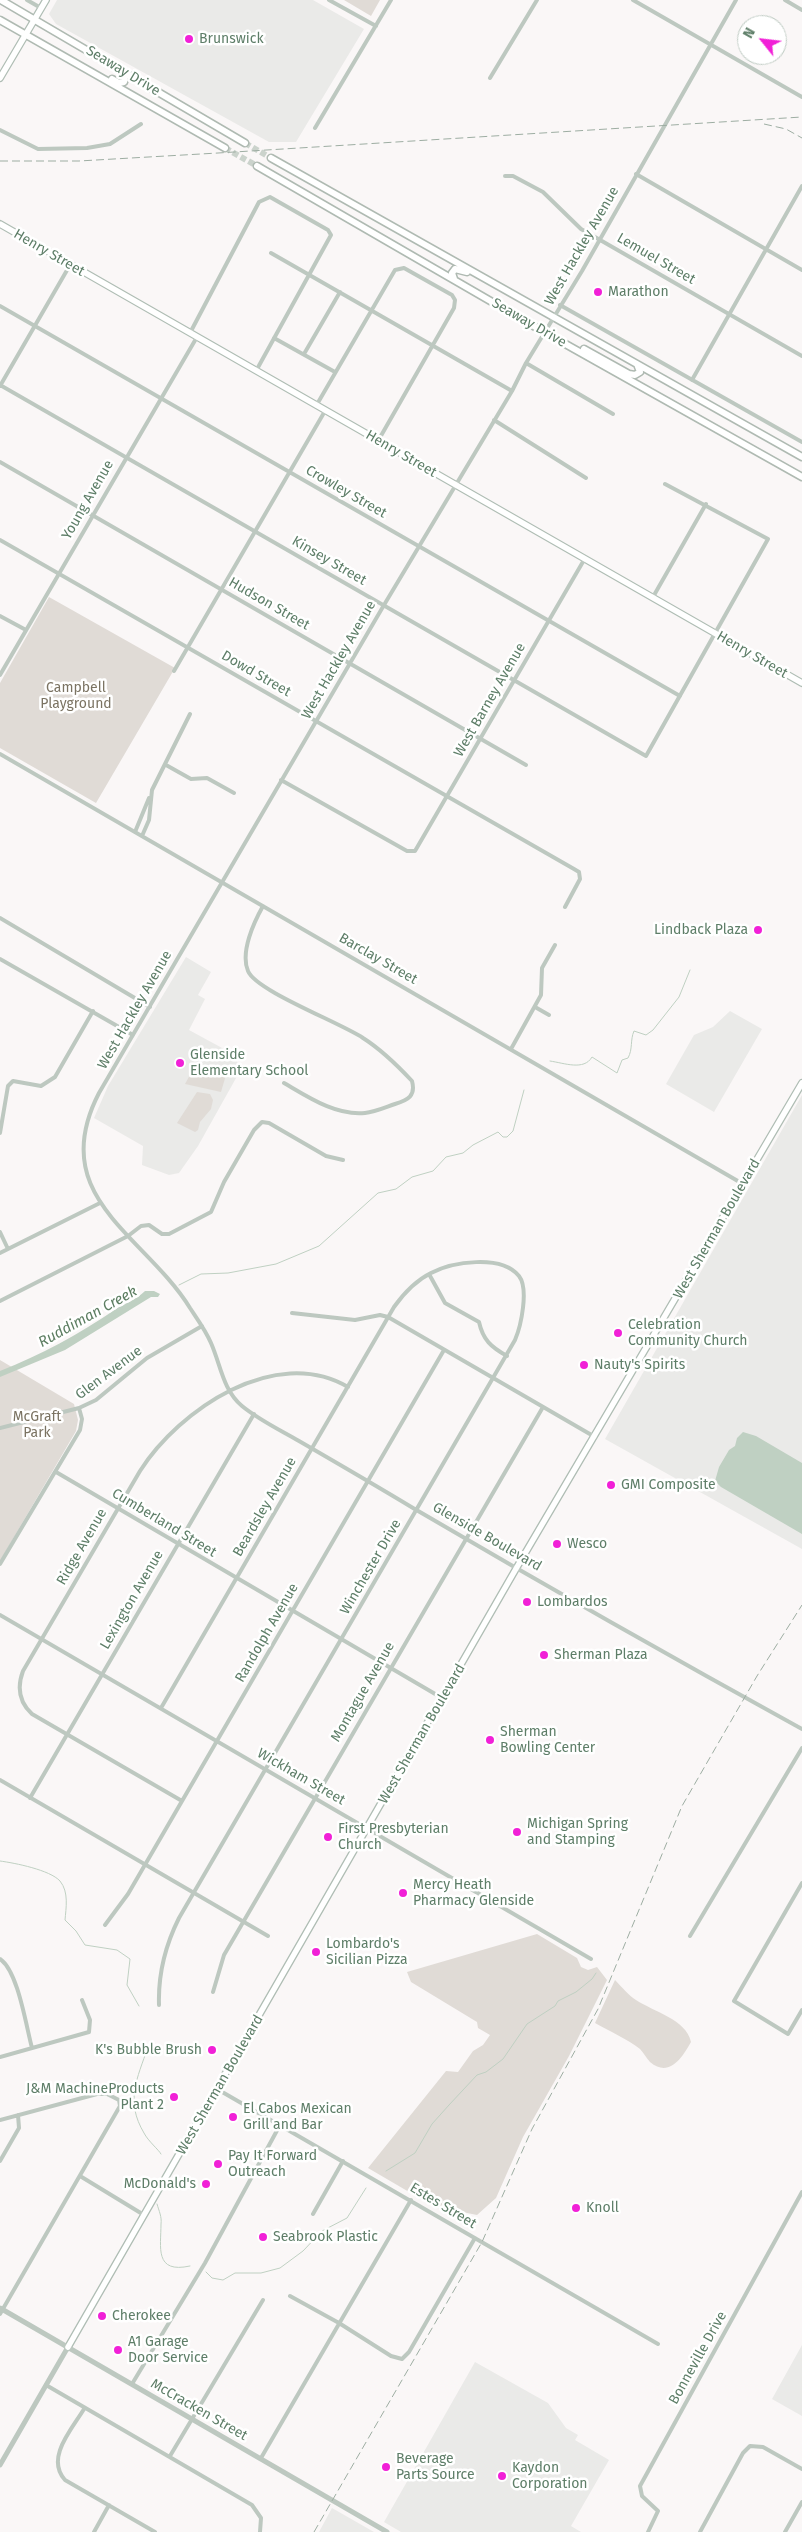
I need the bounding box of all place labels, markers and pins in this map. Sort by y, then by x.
place label: Brunswick [199,31,264,47]
marker: Brunswick [183,33,195,45]
place label: Marathon [608,284,669,300]
marker: Marathon [592,286,604,298]
place label: Lindback Plaza [654,922,748,938]
marker: Lindback Plaza [752,924,764,936]
place label: Glenside Elementary School [190,1047,308,1080]
marker: Glenside Elementary School [174,1057,186,1069]
place label: Celebration Community Church [628,1317,748,1350]
marker: Celebration Community Church [612,1327,624,1339]
place label: Nauty's Spirits [594,1357,685,1373]
marker: Nauty's Spirits [578,1359,590,1371]
place label: GMI Composite [621,1477,716,1493]
marker: GMI Composite [605,1479,617,1491]
place label: Wesco [567,1536,607,1552]
marker: Wesco [551,1538,563,1550]
place label: Lombardos [537,1594,608,1610]
marker: Lombardos [521,1596,533,1608]
place label: Sherman Plaza [554,1647,648,1663]
marker: Sherman Plaza [538,1649,550,1661]
place label: Sherman Bowling Center [500,1724,595,1756]
marker: Sherman Bowling Center [484,1734,496,1746]
place label: Michigan Spring and Stamping [527,1816,628,1848]
place label: First Presbyterian Church [338,1821,449,1854]
marker: Michigan Spring and Stamping [511,1826,523,1838]
marker: First Presbyterian Church [322,1831,334,1843]
place label: Mercy Heath Pharmacy Glenside [413,1877,534,1910]
marker: Mercy Heath Pharmacy Glenside [397,1887,409,1899]
place label: Lombardo's Sicilian Pizza [326,1936,408,1968]
marker: Lombardo's Sicilian Pizza [310,1946,322,1958]
place label: K's Bubble Brush [95,2042,202,2058]
marker: K's Bubble Brush [206,2044,218,2056]
place label: J&M MachineProducts Plant 2 [26,2081,164,2114]
marker: J&M MachineProducts Plant 2 [168,2091,180,2103]
place label: El Cabos Mexican Grill and Bar [243,2101,352,2134]
marker: El Cabos Mexican Grill and Bar [227,2111,239,2123]
place label: Pay It Forward Outreach [228,2148,317,2180]
marker: Pay It Forward Outreach [212,2158,224,2170]
place label: McDonald's [124,2176,196,2192]
marker: McDonald's [200,2178,212,2190]
place label: Knoll [586,2200,619,2216]
marker: Knoll [570,2202,582,2214]
place label: Seabrook Plastic [273,2229,378,2245]
marker: Seabrook Plastic [257,2231,269,2243]
place label: Cherokee [112,2308,171,2324]
marker: Cherokee [96,2310,108,2322]
place label: A1 Garage Door Service [128,2334,208,2366]
marker: A1 Garage Door Service [112,2344,124,2356]
place label: Beverage Parts Source [396,2451,475,2484]
place label: Kaydon Corporation [512,2460,588,2492]
marker: Beverage Parts Source [380,2461,392,2473]
marker: Kaydon Corporation [496,2470,508,2482]

